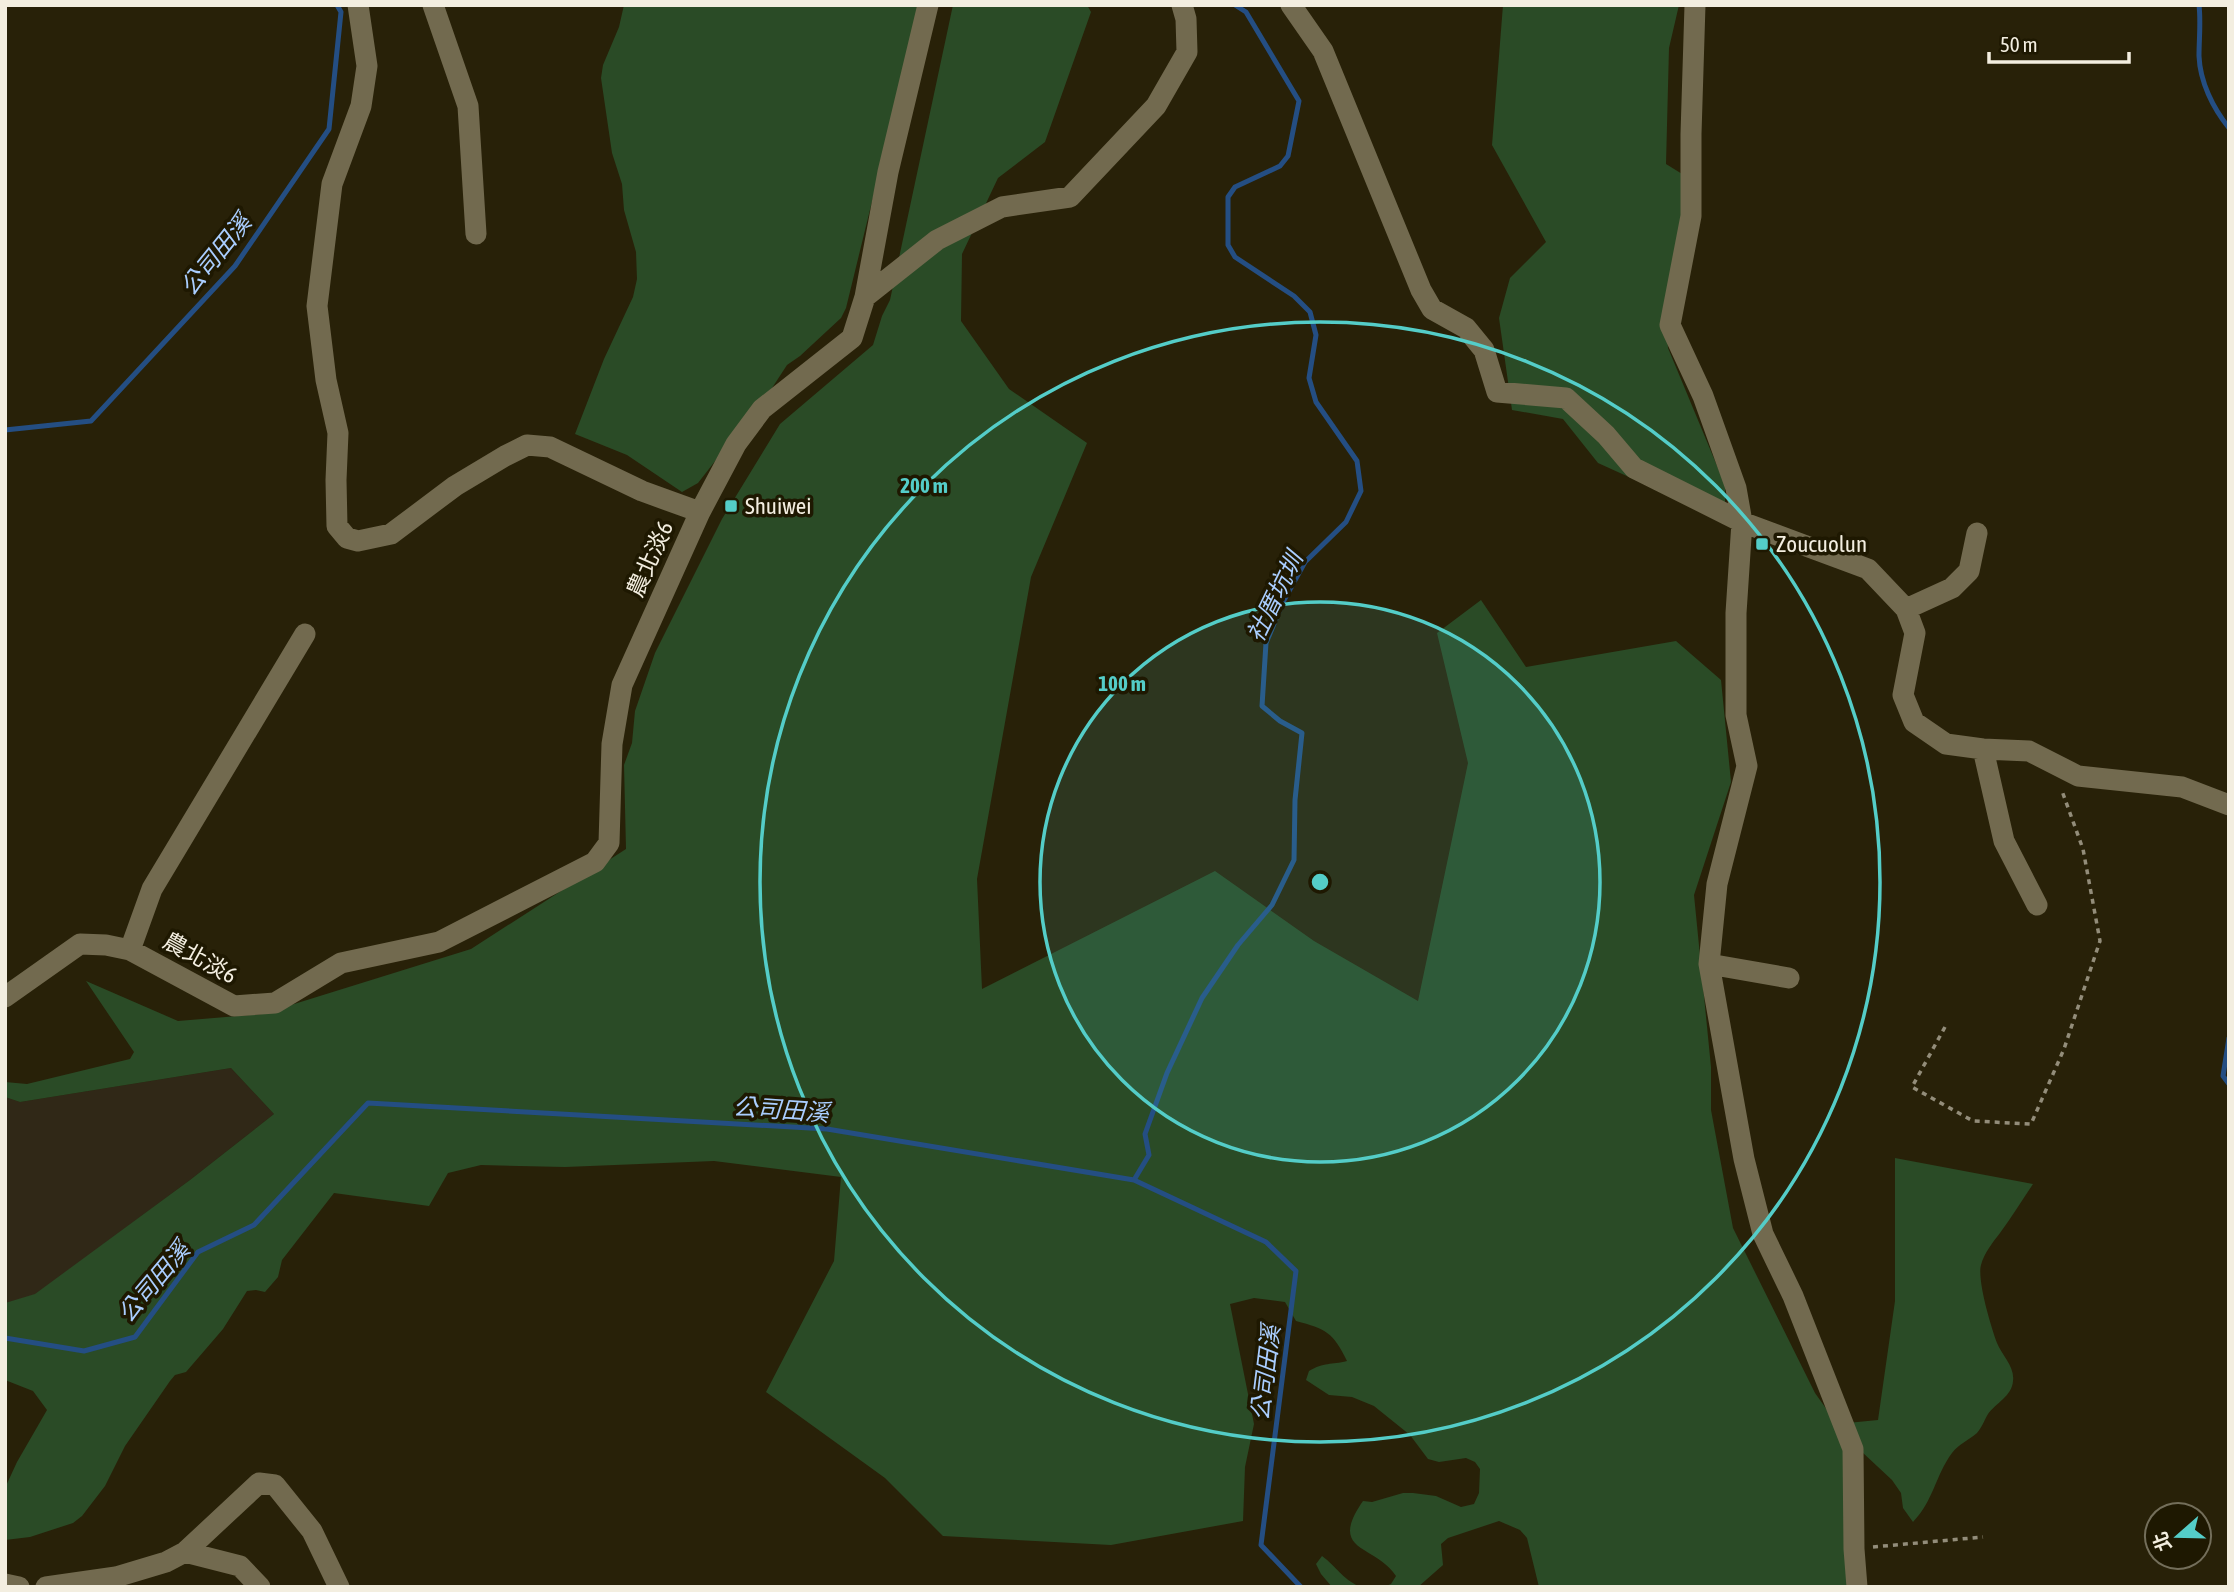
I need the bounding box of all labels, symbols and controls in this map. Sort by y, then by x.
scale bar [1989,21,2129,65]
text: 50 m [2000,32,2038,56]
water label: 公司田溪 [175,207,258,300]
text: 200 m [900,473,948,497]
place label: Shuiwei [745,493,811,519]
marker: Shuiwei [723,498,739,514]
street label: 農北淡6 [622,517,678,601]
place label: Zoucuolun [1776,531,1867,557]
marker: Zoucuolun [1754,536,1770,552]
water label: 社厝坑圳 [1241,545,1309,646]
text: 100 m [1098,671,1146,695]
centre of rings [1308,870,1332,894]
street label: 農北淡6 [159,927,241,989]
water label: 公司田溪 [732,1093,833,1127]
water label: 公司田溪 [112,1234,197,1327]
water label: 公司田溪 [1246,1321,1285,1422]
north arrow [2143,1501,2213,1571]
text: 北 [2148,1529,2176,1555]

